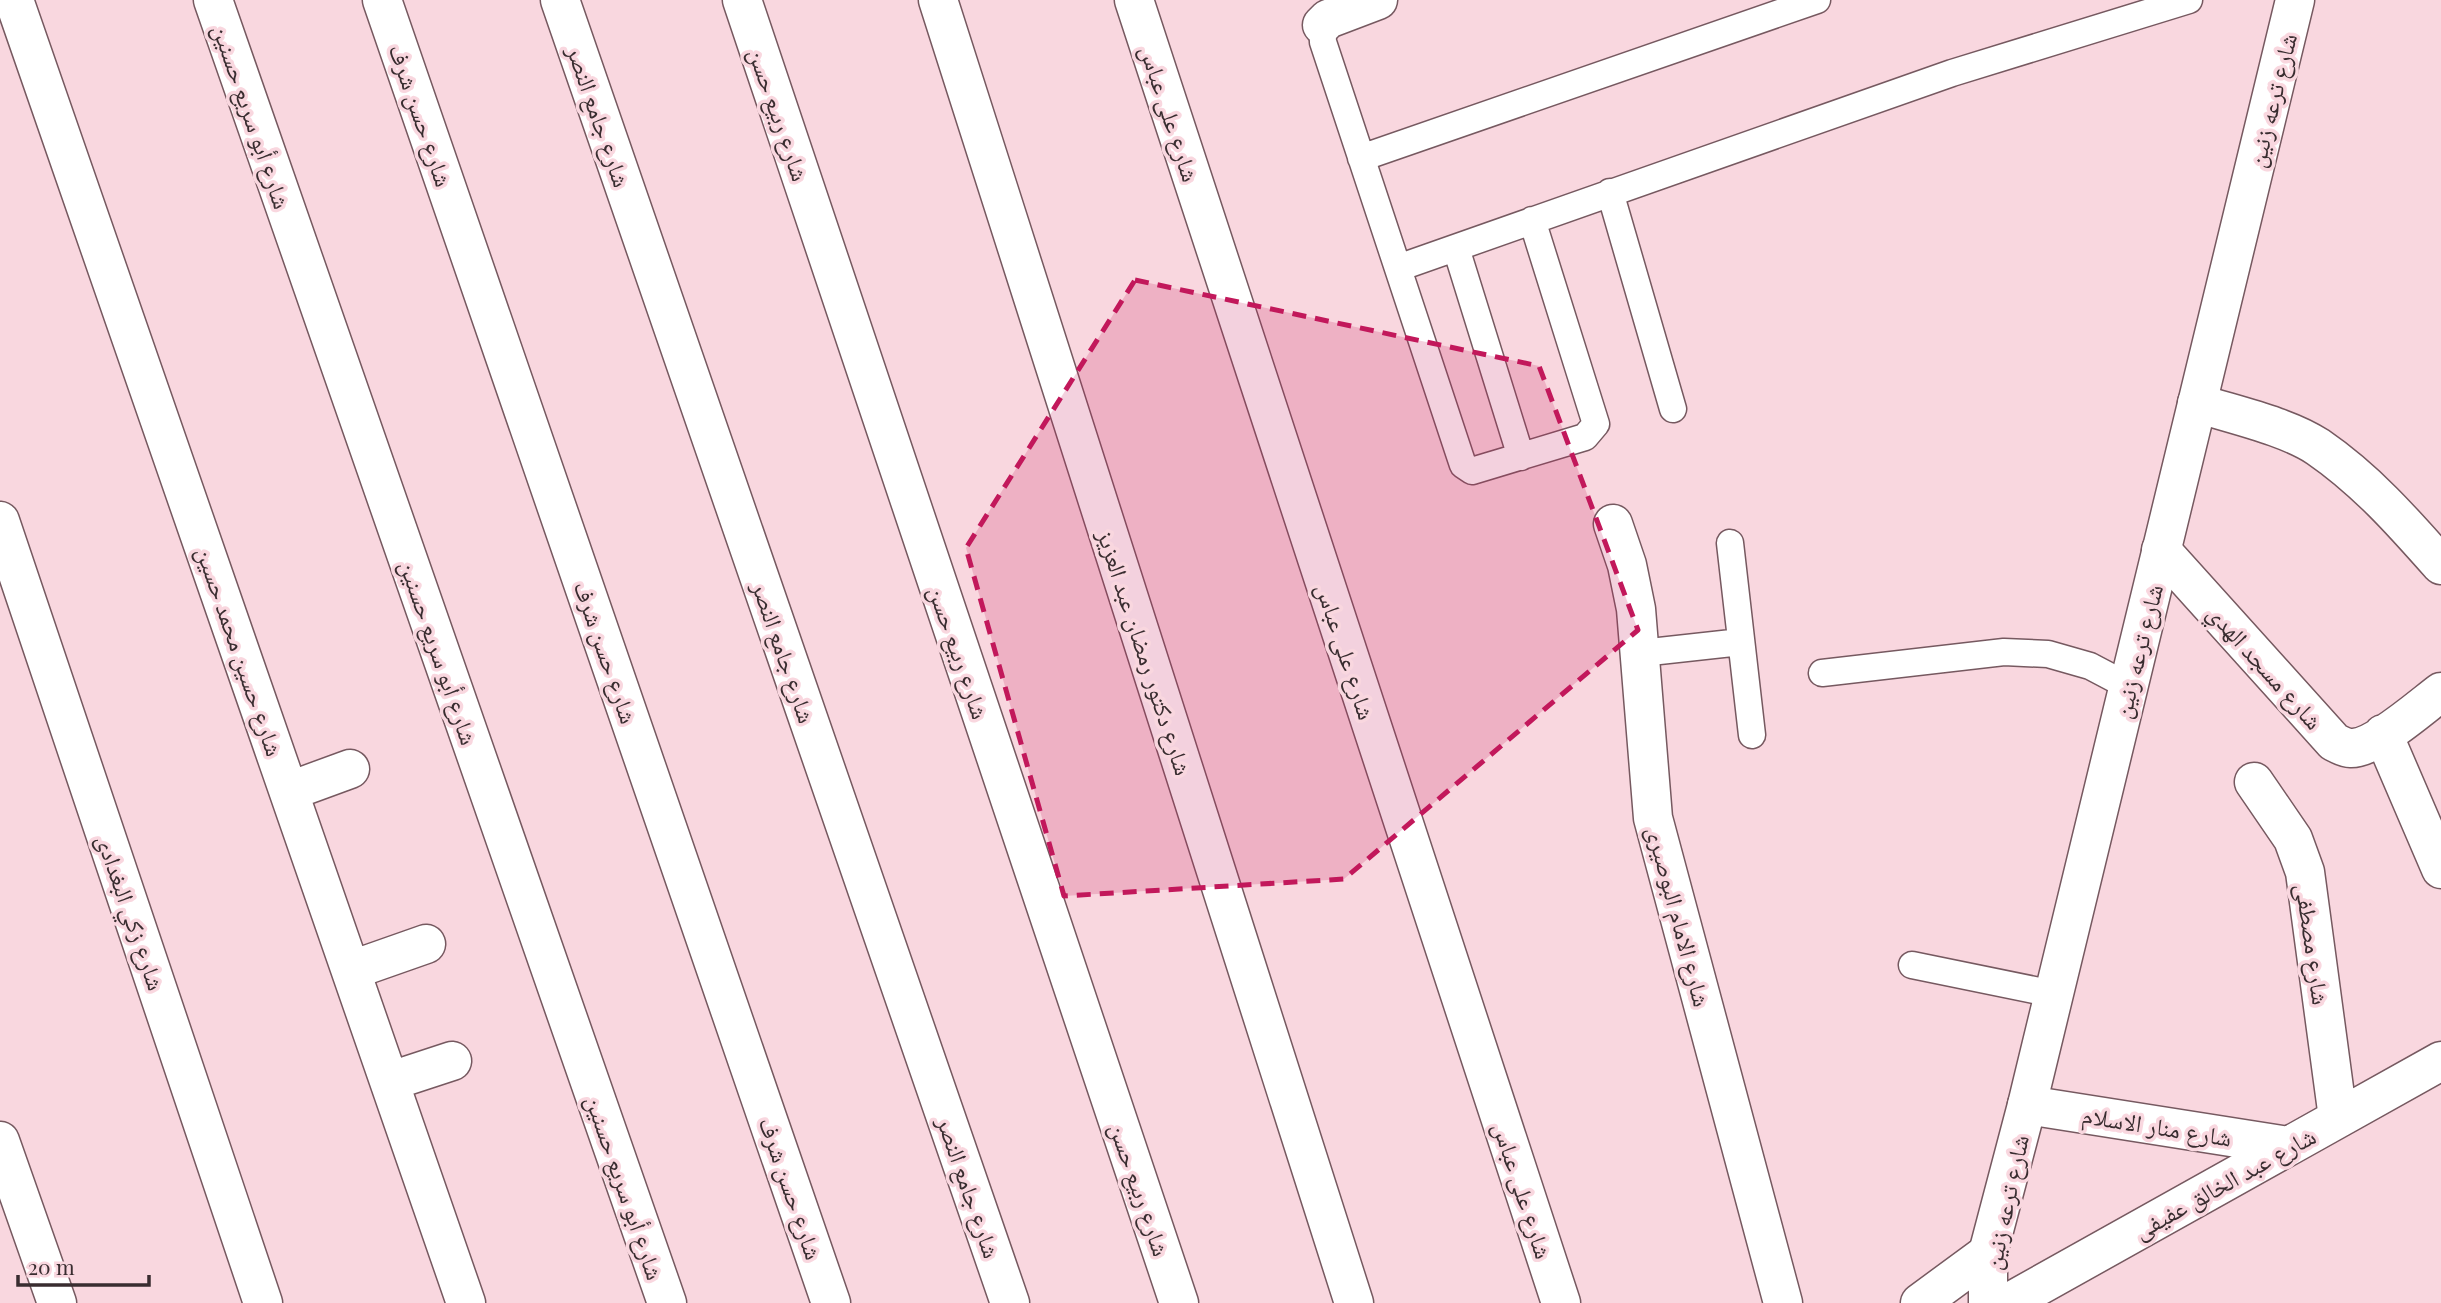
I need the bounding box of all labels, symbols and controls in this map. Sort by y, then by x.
street label: شارع أبو سريع حسنين [205,19,300,213]
street label: شارع ترعه زنين [2239,30,2304,171]
street label: شارع حسن شرف [382,40,461,191]
street label: شارع جامع النصر [560,40,639,191]
street label: شارع على عباس [1133,41,1208,186]
street label: شارع ربيع حسن [741,43,818,185]
street label: شارع دكتور رمضان عبد العزيز [1090,524,1201,779]
street label: شارع حسين محمد حسين [189,542,292,760]
street label: شارع أبو سريع حسنين [392,555,487,749]
street label: شارع جامع النصر [745,576,824,727]
street label: شارع حسن شرف [567,577,646,728]
street label: شارع على عباس [1309,579,1384,724]
street label: شارع ربيع حسن [921,581,998,723]
street label: شارع ترعه زنين [2105,581,2170,722]
street label: شارع مسجد الهدي [2197,597,2331,739]
street label: شارع الامام البوصيرى [1639,822,1719,1010]
street label: شارع زكي البغدادى [86,830,174,996]
street label: شارع مصطفى [2289,881,2338,1007]
street label: شارع أبو سريع حسنين [578,1090,673,1284]
street label: شارع منار الاسلام [2080,1097,2234,1155]
street label: شارع جامع النصر [930,1111,1009,1262]
street label: شارع حسن شرف [752,1113,831,1264]
street label: شارع ربيع حسن [1102,1118,1179,1260]
street label: شارع على عباس [1486,1118,1561,1263]
street label: شارع عبد الخالق عفيفى [2127,1119,2321,1246]
street label: شارع ترعه زنين [1975,1132,2036,1273]
scale bar [18,1244,149,1288]
text: 20 m [28,1252,75,1280]

